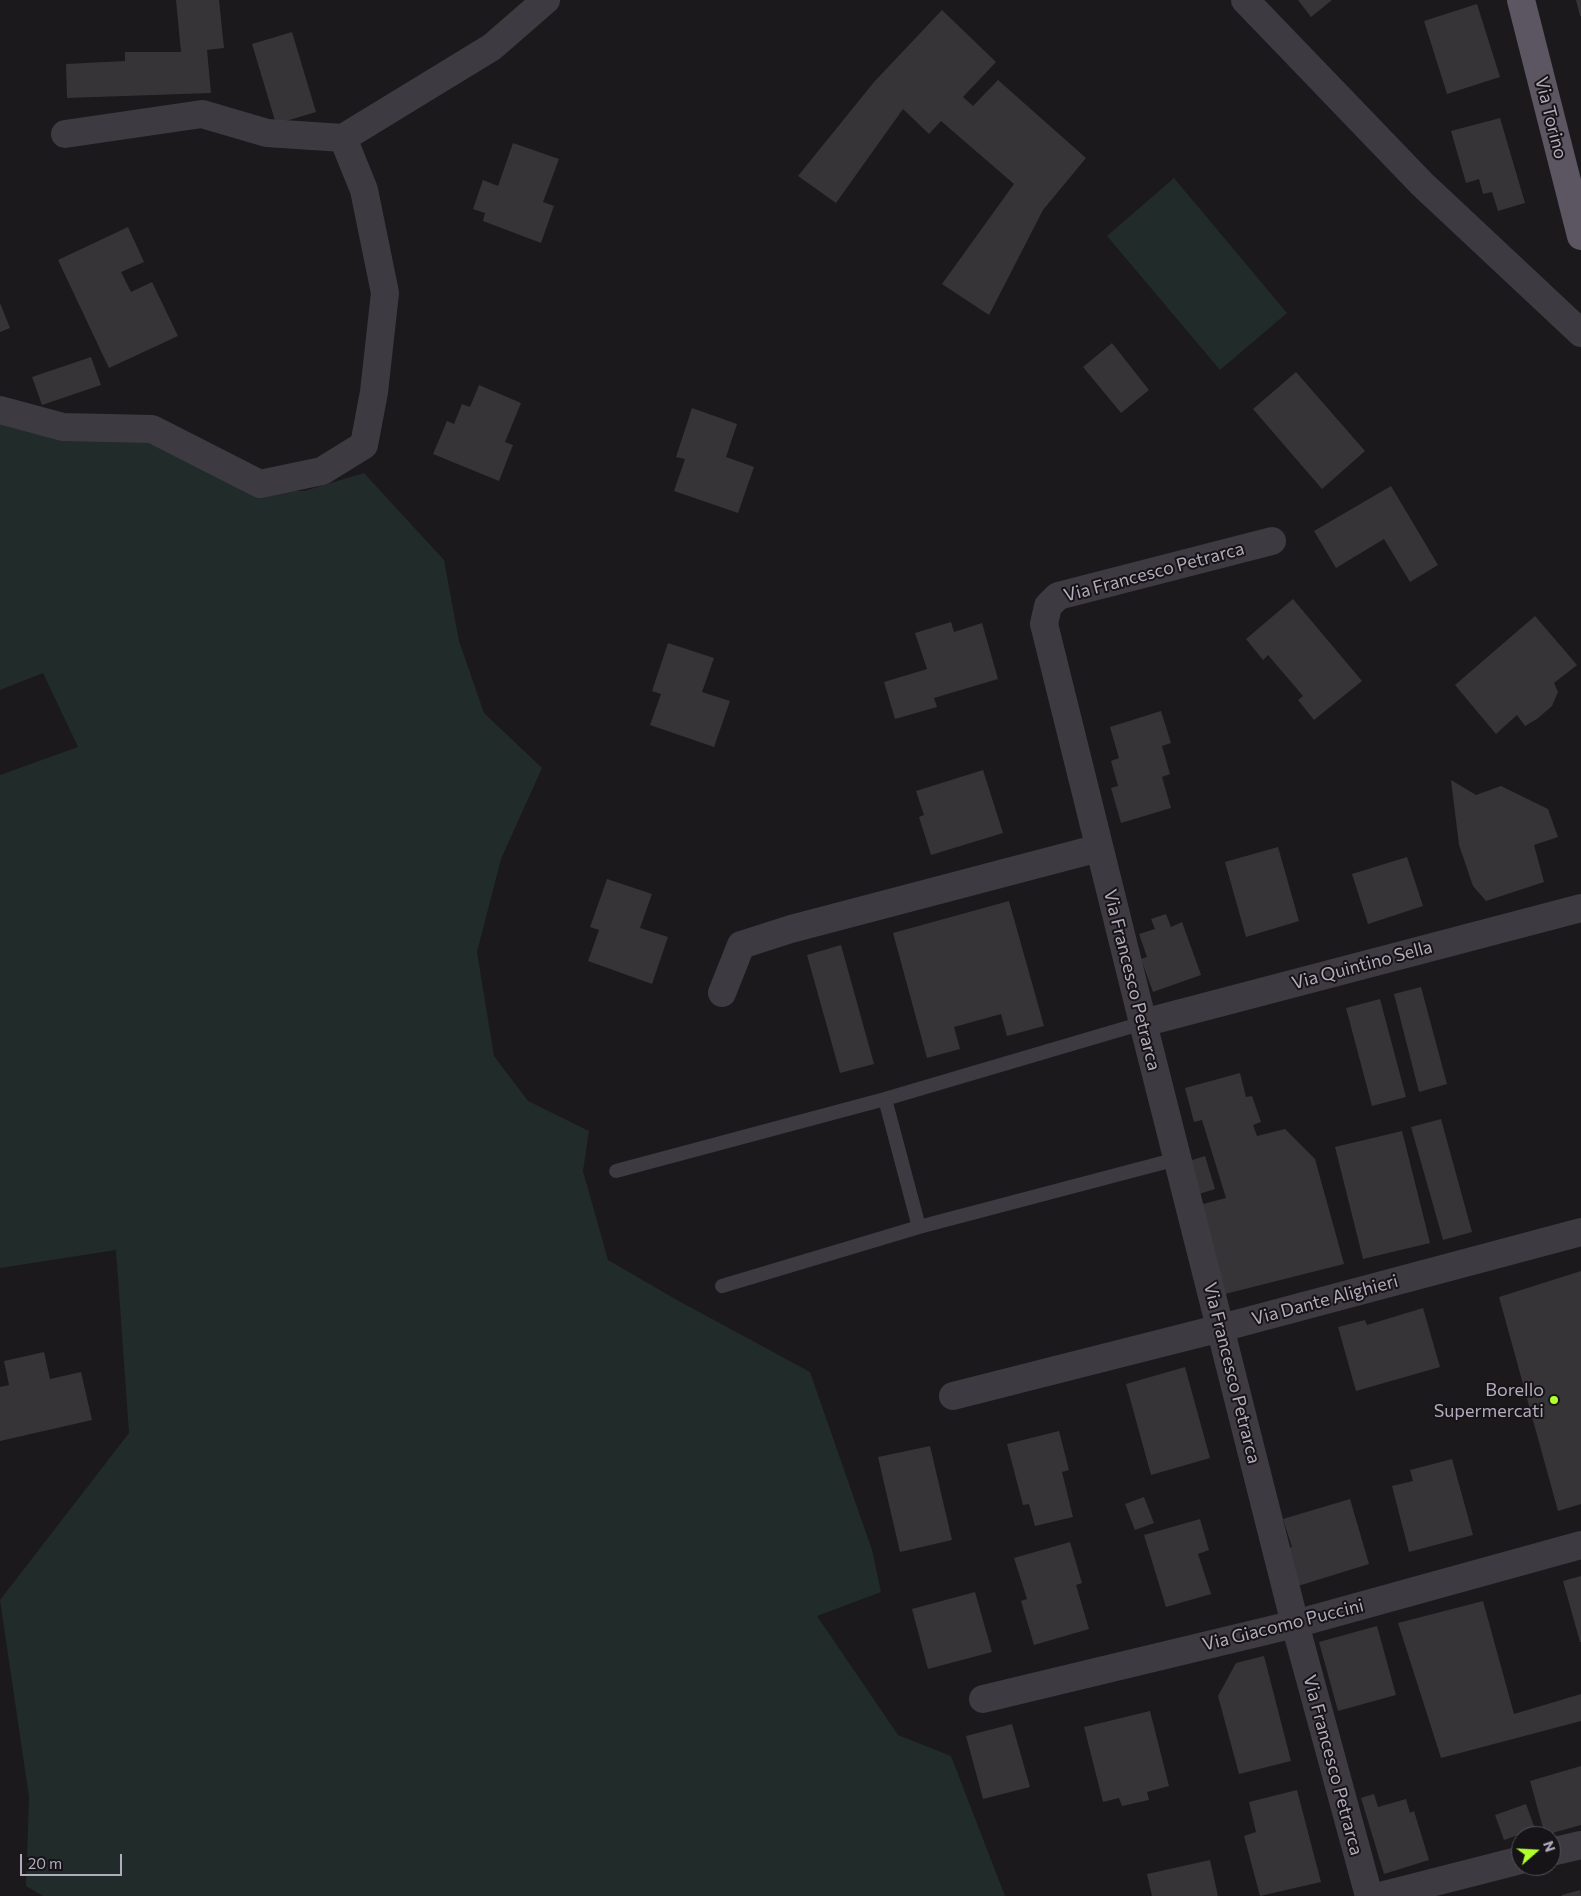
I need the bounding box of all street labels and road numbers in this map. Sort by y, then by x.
street label: Via Torino [1530,75,1572,161]
street label: Via Francesco Petrarca [1062,538,1246,606]
street label: Via Francesco Petrarca [1099,887,1165,1073]
street label: Via Quintino Sella [1289,936,1435,994]
street label: Via Dante Alighieri [1249,1270,1401,1330]
street label: Via Francesco Petrarca [1199,1280,1265,1466]
street label: Via Giacomo Puccini [1200,1595,1366,1655]
street label: Via Francesco Petrarca [1299,1673,1367,1857]

